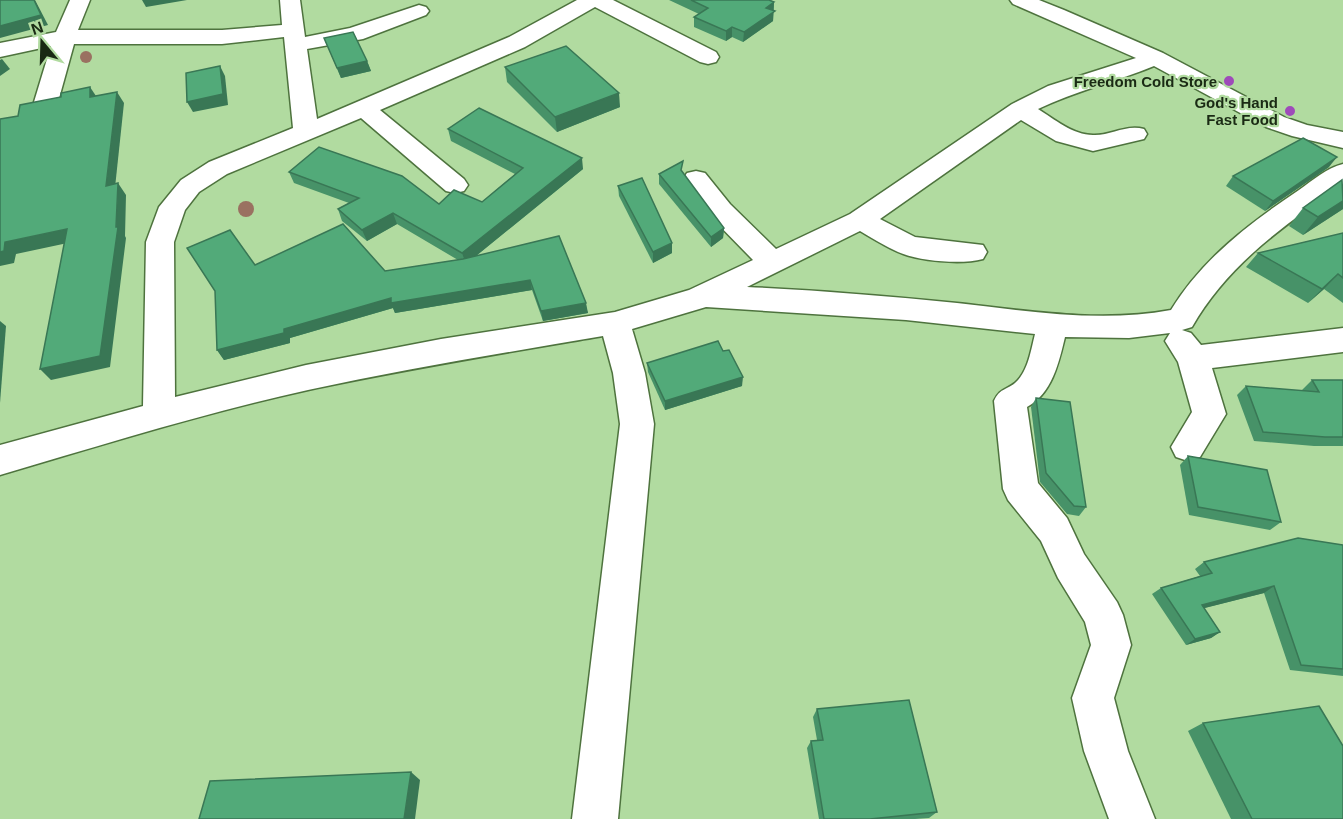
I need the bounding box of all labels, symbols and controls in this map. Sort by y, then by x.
north arrow [12,12,72,72]
text: N [29,18,46,38]
place label: Freedom Cold Store [1074,73,1217,90]
marker: Freedom Cold Store [1222,74,1236,88]
place label: God's Hand Fast Food [1194,94,1278,128]
marker: God's Hand Fast Food [1283,104,1297,118]

